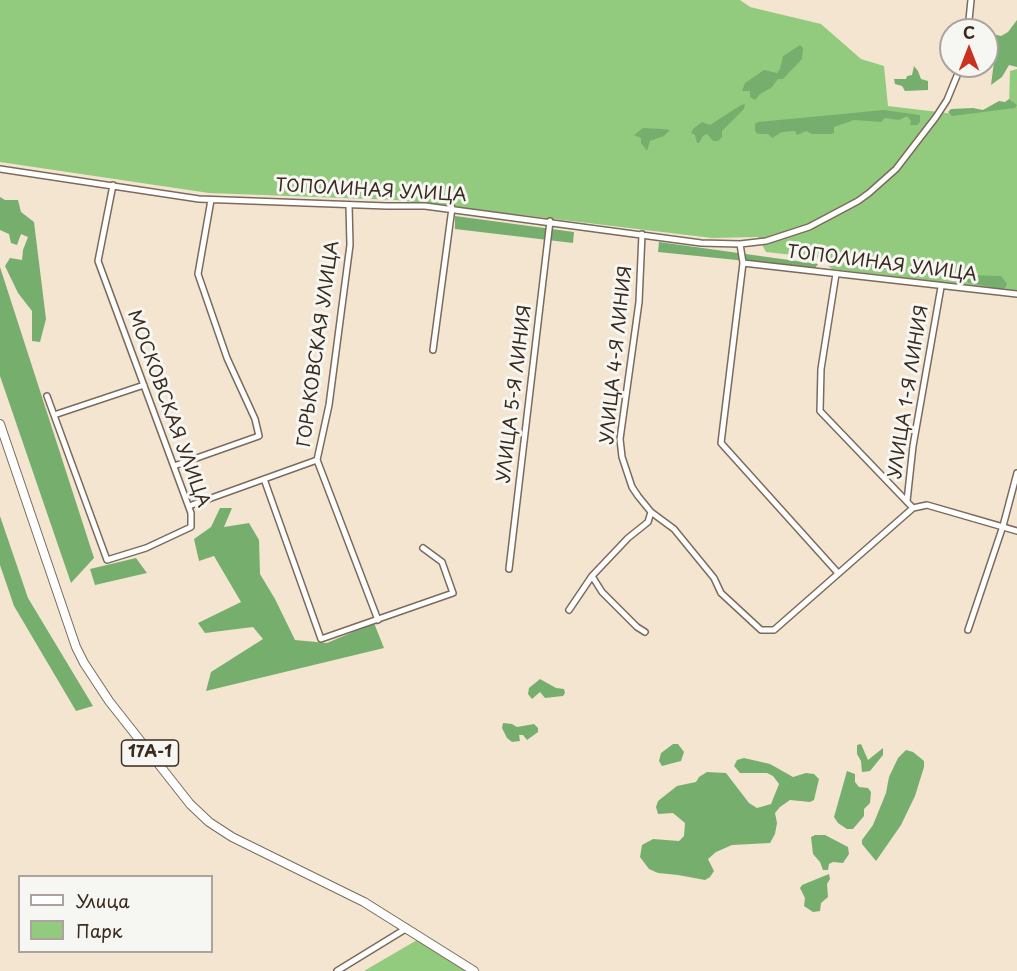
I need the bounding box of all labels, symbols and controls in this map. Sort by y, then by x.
north arrow [939,18,999,78]
text: С [963,20,975,44]
street label: ТОПОЛИНАЯ УЛИЦА [275,175,467,207]
street label: ГОРЬКОВСКАЯ УЛИЦА [294,240,344,448]
street label: ТОПОЛИНАЯ УЛИЦА [786,242,978,286]
street label: УЛИЦА 4-Я ЛИНИЯ [597,265,637,445]
street label: УЛИЦА 5-Я ЛИНИЯ [493,304,537,484]
street label: УЛИЦА 1-Я ЛИНИЯ [885,304,933,480]
street label: МОСКОВСКАЯ УЛИЦА [122,307,214,511]
road number: 17А-1 [122,740,178,766]
legend [18,875,213,953]
text: Улица [76,887,130,914]
text: Парк [76,917,122,944]

